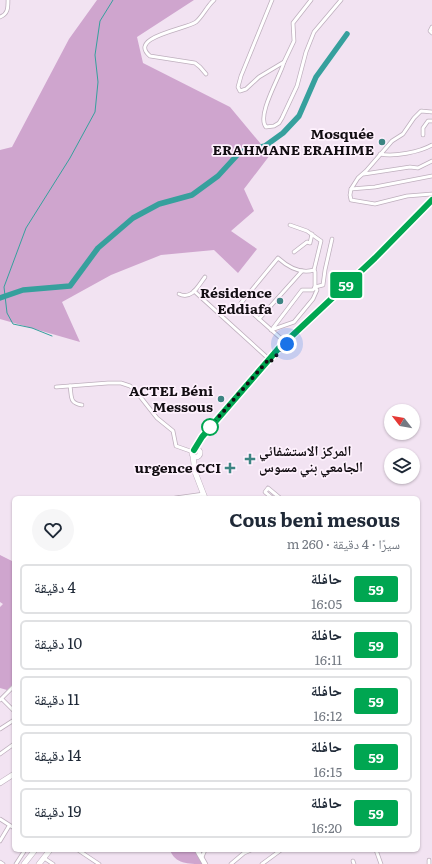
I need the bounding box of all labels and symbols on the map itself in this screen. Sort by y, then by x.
place label: Mosquée ERAHMANE ERAHIME [213,123,374,159]
marker: Mosquée ERAHMANE ERAHIME [377,137,387,147]
line badge: 59 [328,272,364,298]
place label: Résidence Eddiafa [200,282,273,318]
marker: Résidence Eddiafa [275,296,285,306]
your location [277,334,297,354]
place label: ACTEL Béni Messous [129,380,213,416]
marker: ACTEL Béni Messous [216,394,226,404]
north arrow [384,404,420,440]
unlabelled marker [201,418,219,436]
place label: المركز الاستشفائي الجامعي بني مسوس [259,440,363,478]
marker: المركز الاستشفائي الجامعي بني مسوس [244,453,256,465]
place label: urgence CCI [135,457,221,477]
marker: urgence CCI [224,462,236,474]

